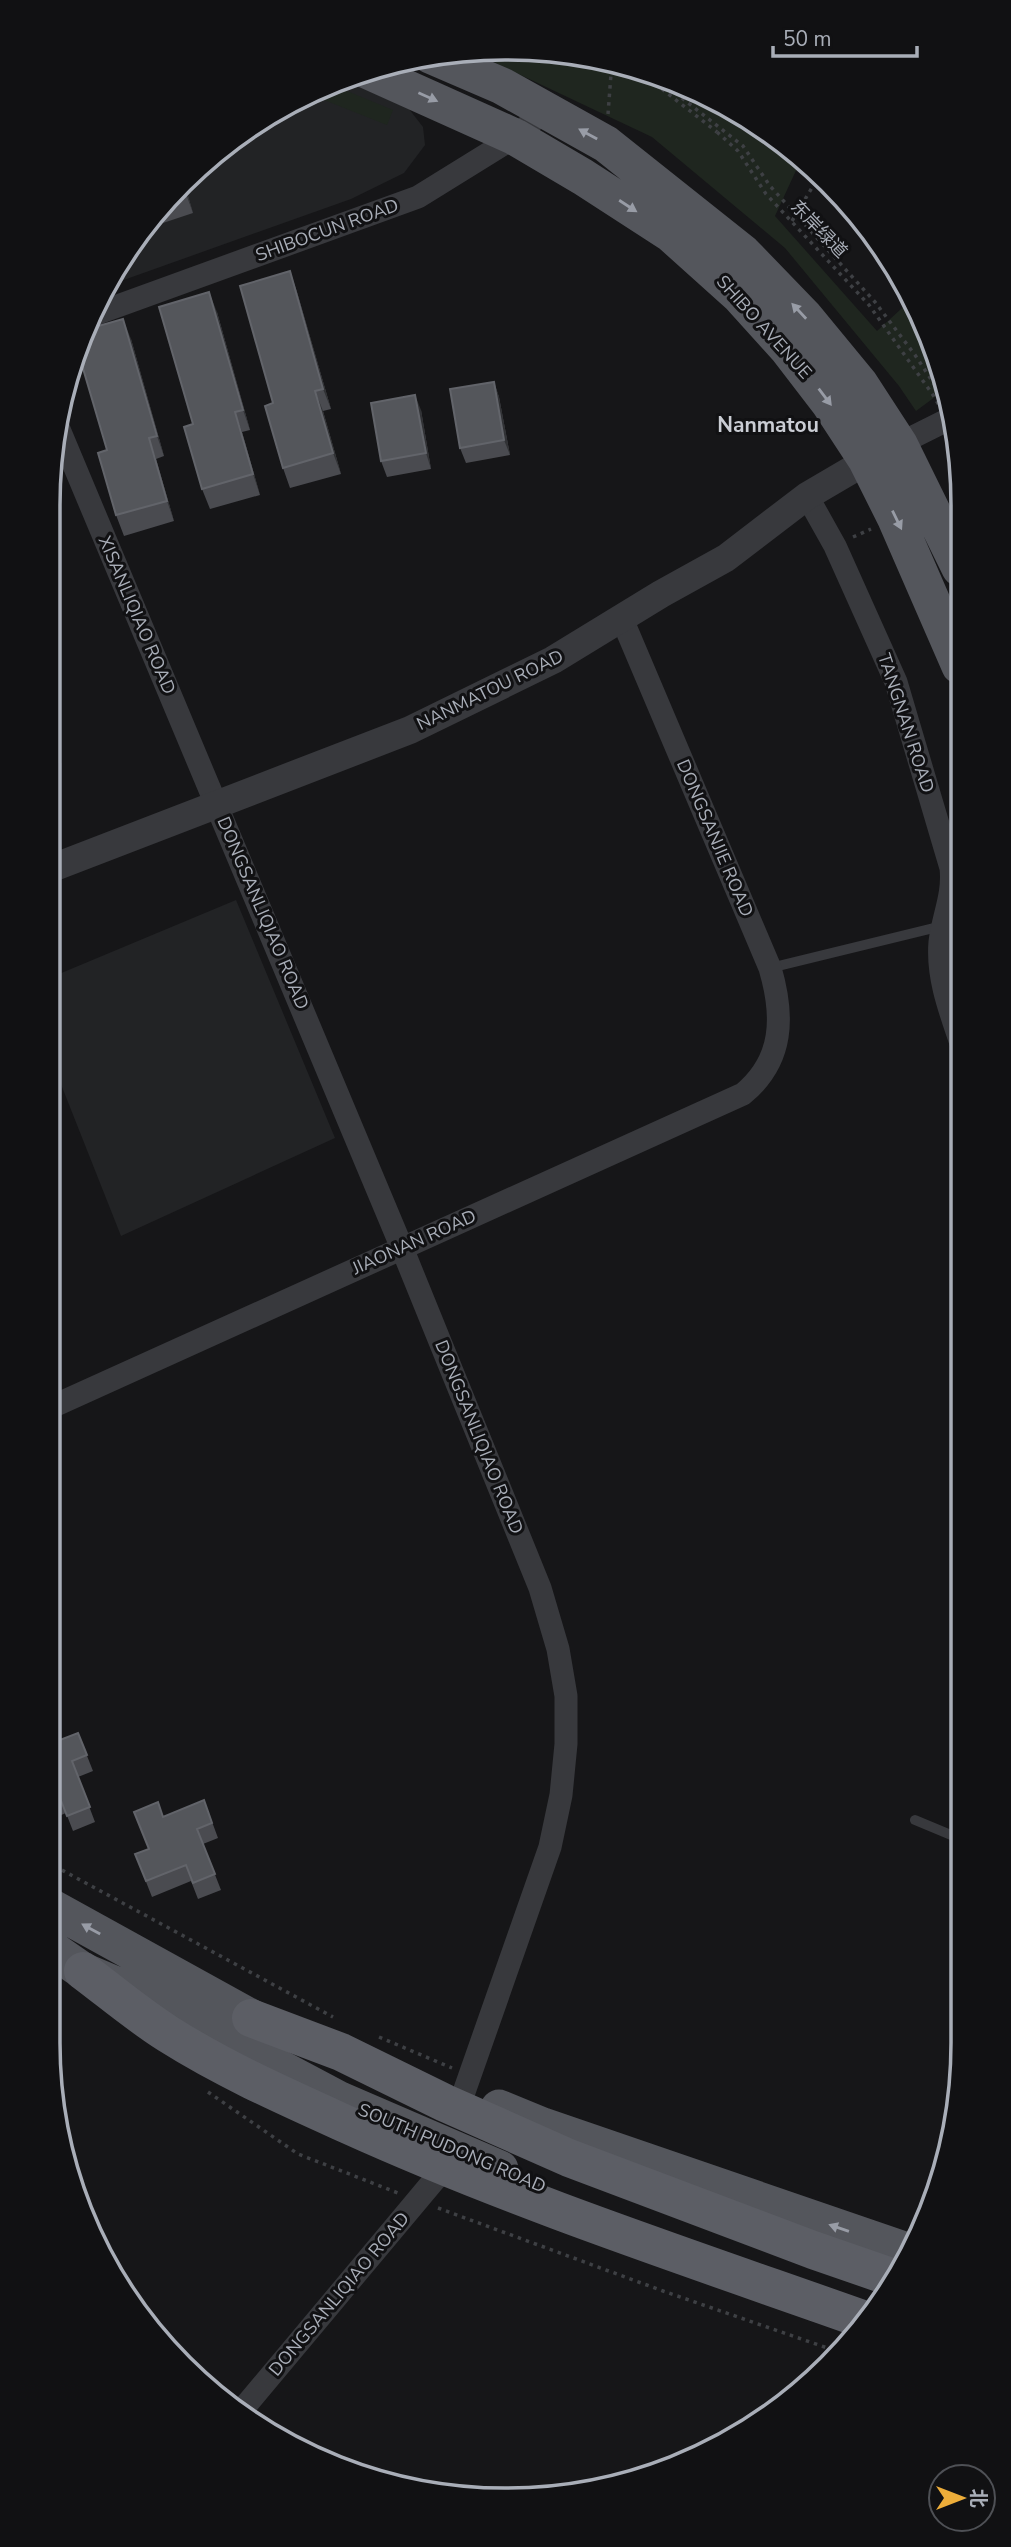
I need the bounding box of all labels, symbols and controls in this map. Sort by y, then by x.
scale bar [773,14,916,58]
text: 50 m [783,25,832,53]
one-way arrow [418,92,439,103]
one-way arrow [578,128,598,140]
street label: SHIBOCUN ROAD [252,193,402,267]
street label: 东岸绿道 [785,195,853,263]
one-way arrow [619,199,637,213]
street label: SHIBO AVENUE [711,270,817,384]
one-way arrow [792,303,808,320]
one-way arrow [818,388,832,406]
district label: Nanmatou [717,411,819,439]
one-way arrow [891,510,902,530]
street label: XISANLIQIAO ROAD [93,532,181,698]
street label: NANMATOU ROAD [413,644,567,736]
street label: TANGNAN ROAD [872,650,940,796]
street label: DONGSANJIE ROAD [671,756,759,920]
street label: DONGSANLIQIAO ROAD [211,813,315,1013]
street label: JIAONAN ROAD [347,1204,480,1281]
street label: DONGSANLIQIAO ROAD [429,1336,529,1538]
one-way arrow [81,1923,101,1935]
street label: SOUTH PUDONG ROAD [354,2098,550,2198]
street label: DONGSANLIQIAO ROAD [263,2207,415,2381]
one-way arrow [829,2222,850,2233]
north arrow [927,2463,997,2533]
text: 北 [965,2488,991,2508]

